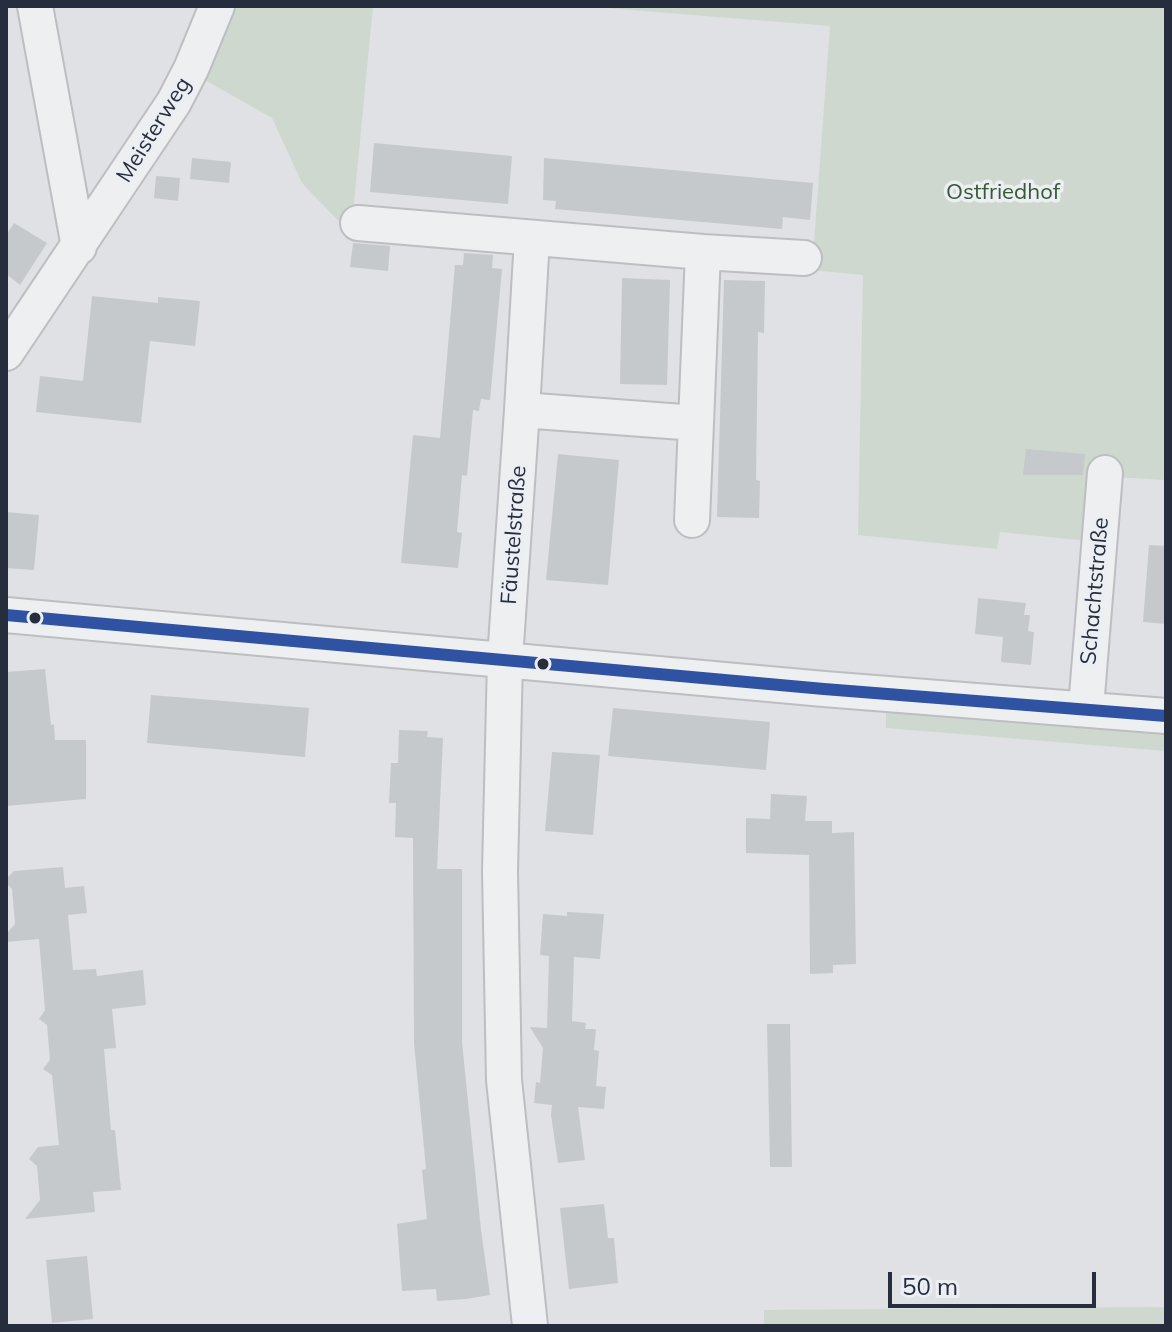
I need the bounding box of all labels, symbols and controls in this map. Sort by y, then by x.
street label: Meisterweg [111,72,197,188]
park label: Ostfriedhof [946,179,1060,205]
street label: Fäustelstraße [496,465,532,605]
street label: Schachtstraße [1075,516,1115,666]
unlabelled marker [27,610,43,626]
unlabelled marker [535,656,551,672]
scale bar [892,1256,1100,1306]
text: 50 m [902,1271,958,1301]

